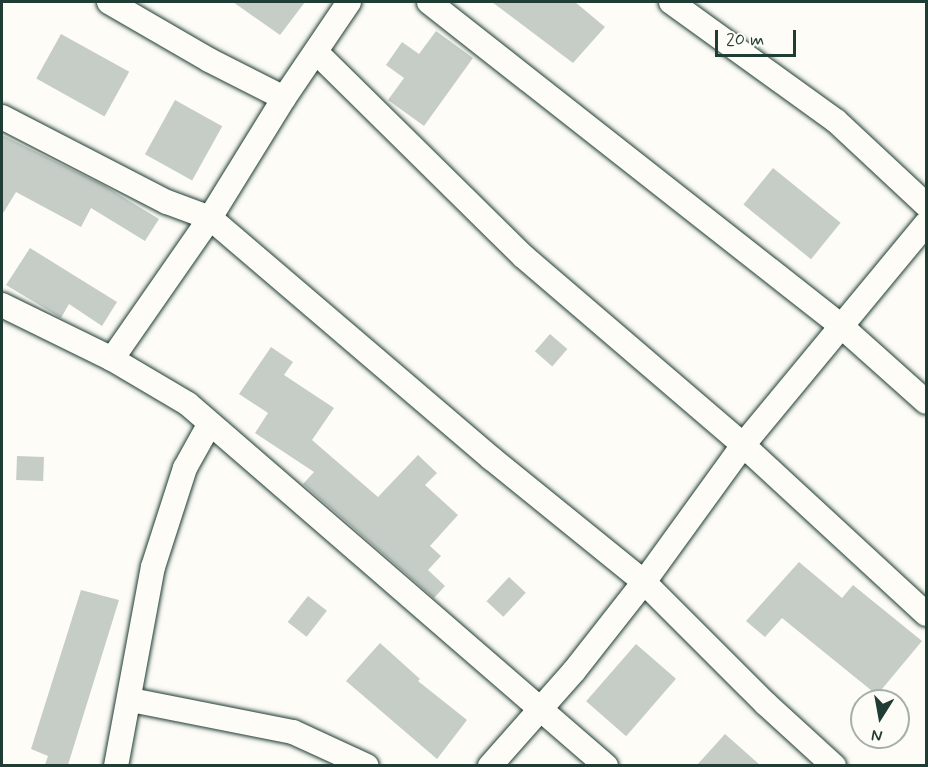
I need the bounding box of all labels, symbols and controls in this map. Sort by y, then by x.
scale bar [718,18,799,56]
text: 20 m [726,28,764,52]
north arrow [850,689,910,749]
text: N [870,724,884,747]

